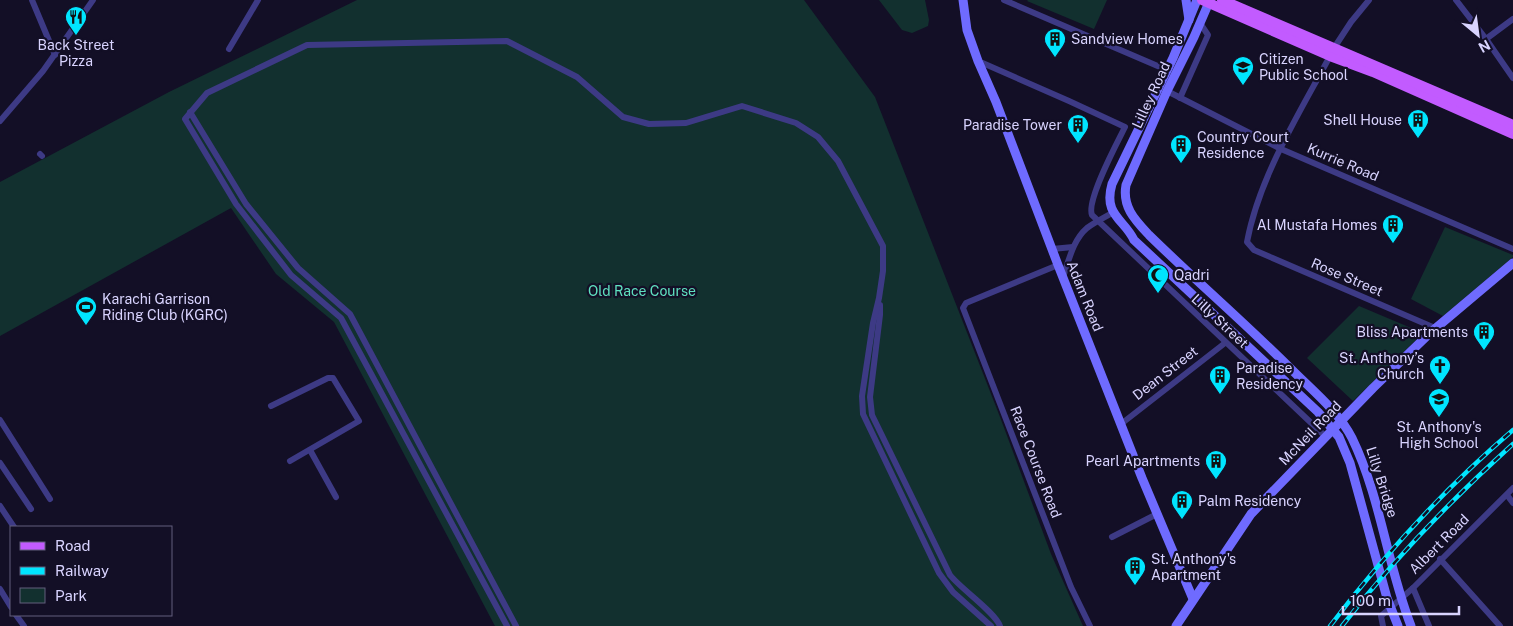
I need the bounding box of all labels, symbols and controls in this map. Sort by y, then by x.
restaurant icon: Back Street Pizza [64,5,88,36]
north arrow [1453,10,1503,60]
building icon: Sandview Homes [1043,27,1067,58]
place label: Sandview Homes [1071,31,1183,47]
place label: Back Street Pizza [38,37,114,69]
text: N [1476,37,1493,56]
place label: Citizen Public School [1259,51,1348,83]
school or university icon: Citizen Public School [1231,55,1255,86]
street label: Lilley Road [1129,59,1173,131]
building icon: Shell House [1406,108,1430,139]
place label: Shell House [1323,112,1402,128]
building icon: Paradise Tower [1066,113,1090,144]
place label: Paradise Tower [963,117,1062,133]
place label: Country Court Residence [1197,129,1289,161]
building icon: Country Court Residence [1169,133,1193,164]
street label: Kurrie Road [1305,140,1381,184]
building icon: Al Mustafa Homes [1381,213,1405,244]
place label: Al Mustafa Homes [1257,217,1377,233]
street label: Rose Street [1309,255,1385,299]
street label: Adam Road [1064,258,1106,334]
mosque icon: Qadri [1146,263,1170,294]
place label: Qadri [1174,267,1209,283]
park label: Old Race Course [588,283,696,299]
place label: Karachi Garrison Riding Club (KGRC) [102,291,228,323]
street label: Lilly Street [1188,291,1252,351]
sports icon: Karachi Garrison Riding Club (KGRC) [74,295,98,326]
building icon: Bliss Apartments [1472,320,1496,351]
place label: Bliss Apartments [1357,324,1468,340]
street label: Dean Street [1129,343,1201,403]
place label: St. Anthony’s Church [1339,350,1424,382]
church icon: St. Anthony’s Church [1428,354,1452,385]
place label: Paradise Residency [1236,360,1304,392]
building icon: Paradise Residency [1208,364,1232,395]
school or university icon: St. Anthony's High School [1427,387,1451,418]
street label: McNeil Road [1276,398,1344,468]
street label: Race Course Road [1007,404,1065,520]
place label: St. Anthony's High School [1396,419,1482,451]
street label: Lilly Bridge [1363,445,1401,520]
building icon: Pearl Apartments [1204,449,1228,480]
place label: Pearl Apartments [1086,453,1200,469]
building icon: Palm Residency [1170,489,1194,520]
place label: Palm Residency [1198,493,1302,509]
street label: Albert Road [1406,511,1472,577]
legend [10,526,172,616]
text: Road [55,537,91,554]
place label: St. Anthony's Apartment [1151,551,1236,583]
building icon: St. Anthony's Apartment [1123,555,1147,586]
text: Railway [55,562,109,579]
scale bar [1343,584,1459,616]
text: Park [55,587,87,604]
text: 100 m [1350,592,1391,609]

